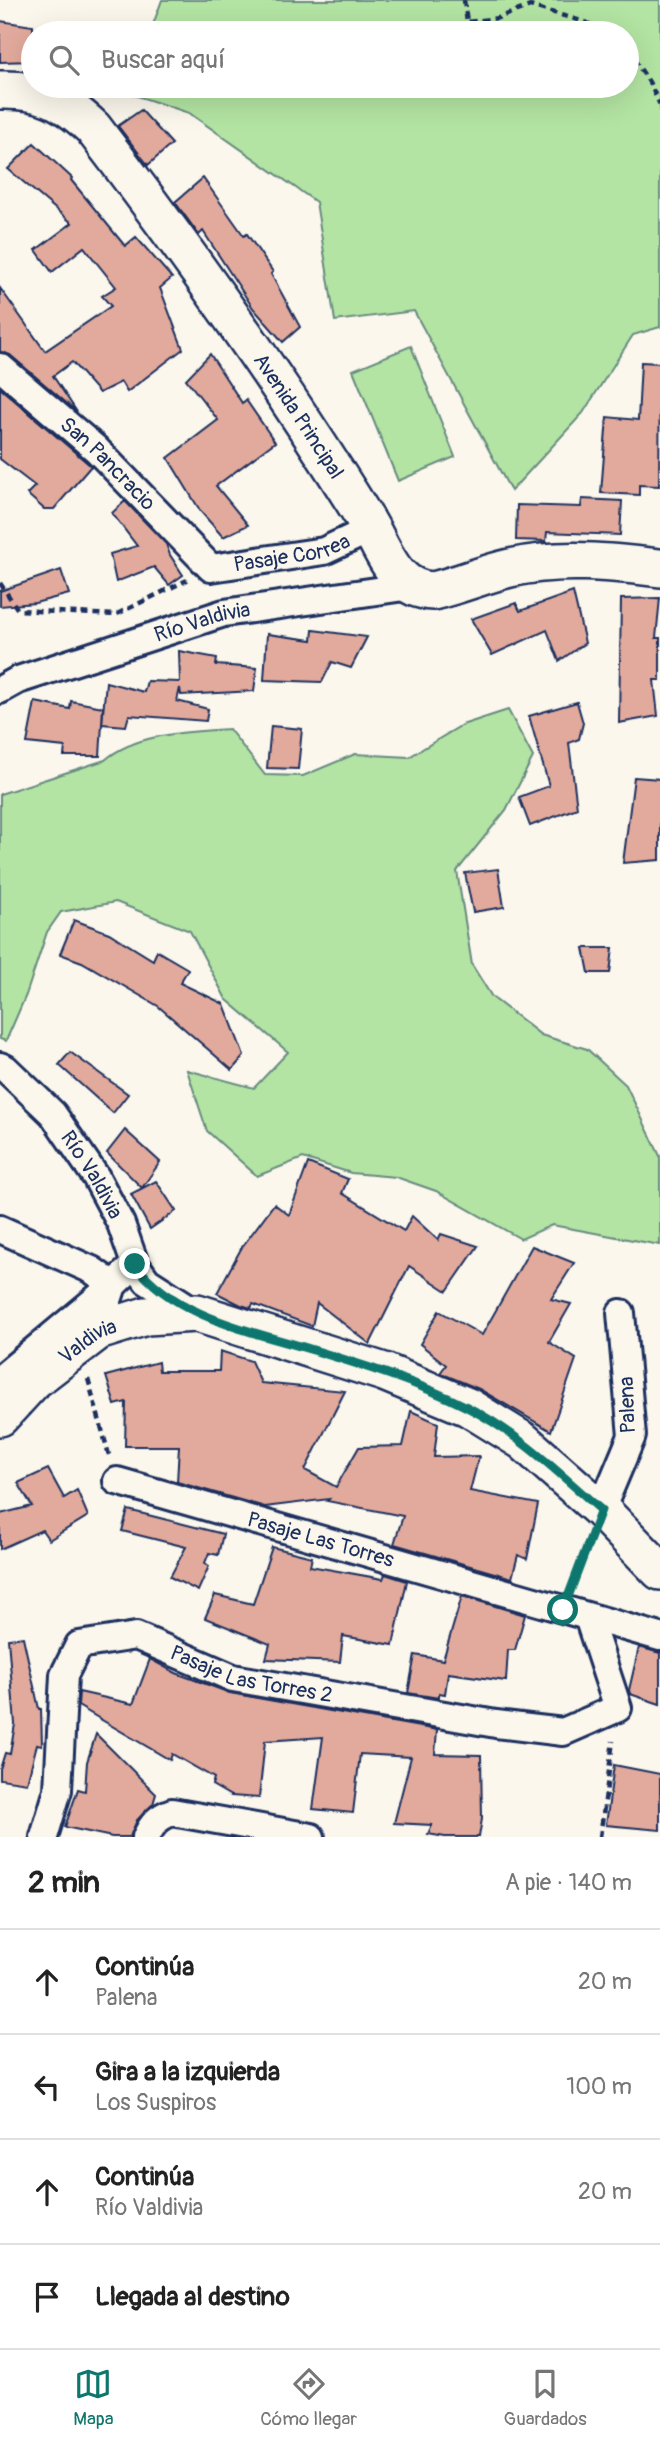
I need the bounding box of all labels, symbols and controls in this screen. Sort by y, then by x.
search box [21,21,639,98]
icon: search [45,41,83,79]
text: Buscar aquí [101,44,225,76]
street label: Avenida Principal [247,348,350,484]
street label: San Pancracio [54,411,161,517]
street label: Pasaje Correa [232,528,355,578]
street label: Río Valdivia [151,596,252,649]
street label: Río Valdivia [54,1125,129,1224]
route end [119,1248,150,1279]
street label: Valdivia [53,1313,120,1370]
street label: Palena [613,1376,642,1434]
street label: Pasaje Las Torres [244,1506,398,1574]
route start [547,1594,578,1625]
street label: Pasaje Las Torres 2 [166,1639,334,1709]
text: 2 min [28,1864,100,1901]
text: A pie · 140 m [505,1868,632,1897]
text: Continúa [95,1951,194,1983]
icon: ahead [28,1963,66,2001]
text: 20 m [578,1967,632,1996]
text: Palena [95,1983,158,2012]
text: Gira a la izquierda [95,2056,280,2088]
icon: left [28,2068,66,2106]
text: 100 m [566,2072,632,2101]
text: Los Suspiros [95,2088,216,2117]
text: Continúa [95,2161,194,2193]
icon: ahead [28,2173,66,2211]
text: 20 m [578,2177,632,2206]
text: Río Valdivia [95,2193,203,2222]
icon: arrive [28,2278,66,2316]
text: Llegada al destino [95,2281,290,2313]
tab: Mapa [73,2365,114,2431]
tab: Cómo llegar [260,2365,357,2431]
tab: Guardados [504,2365,587,2431]

